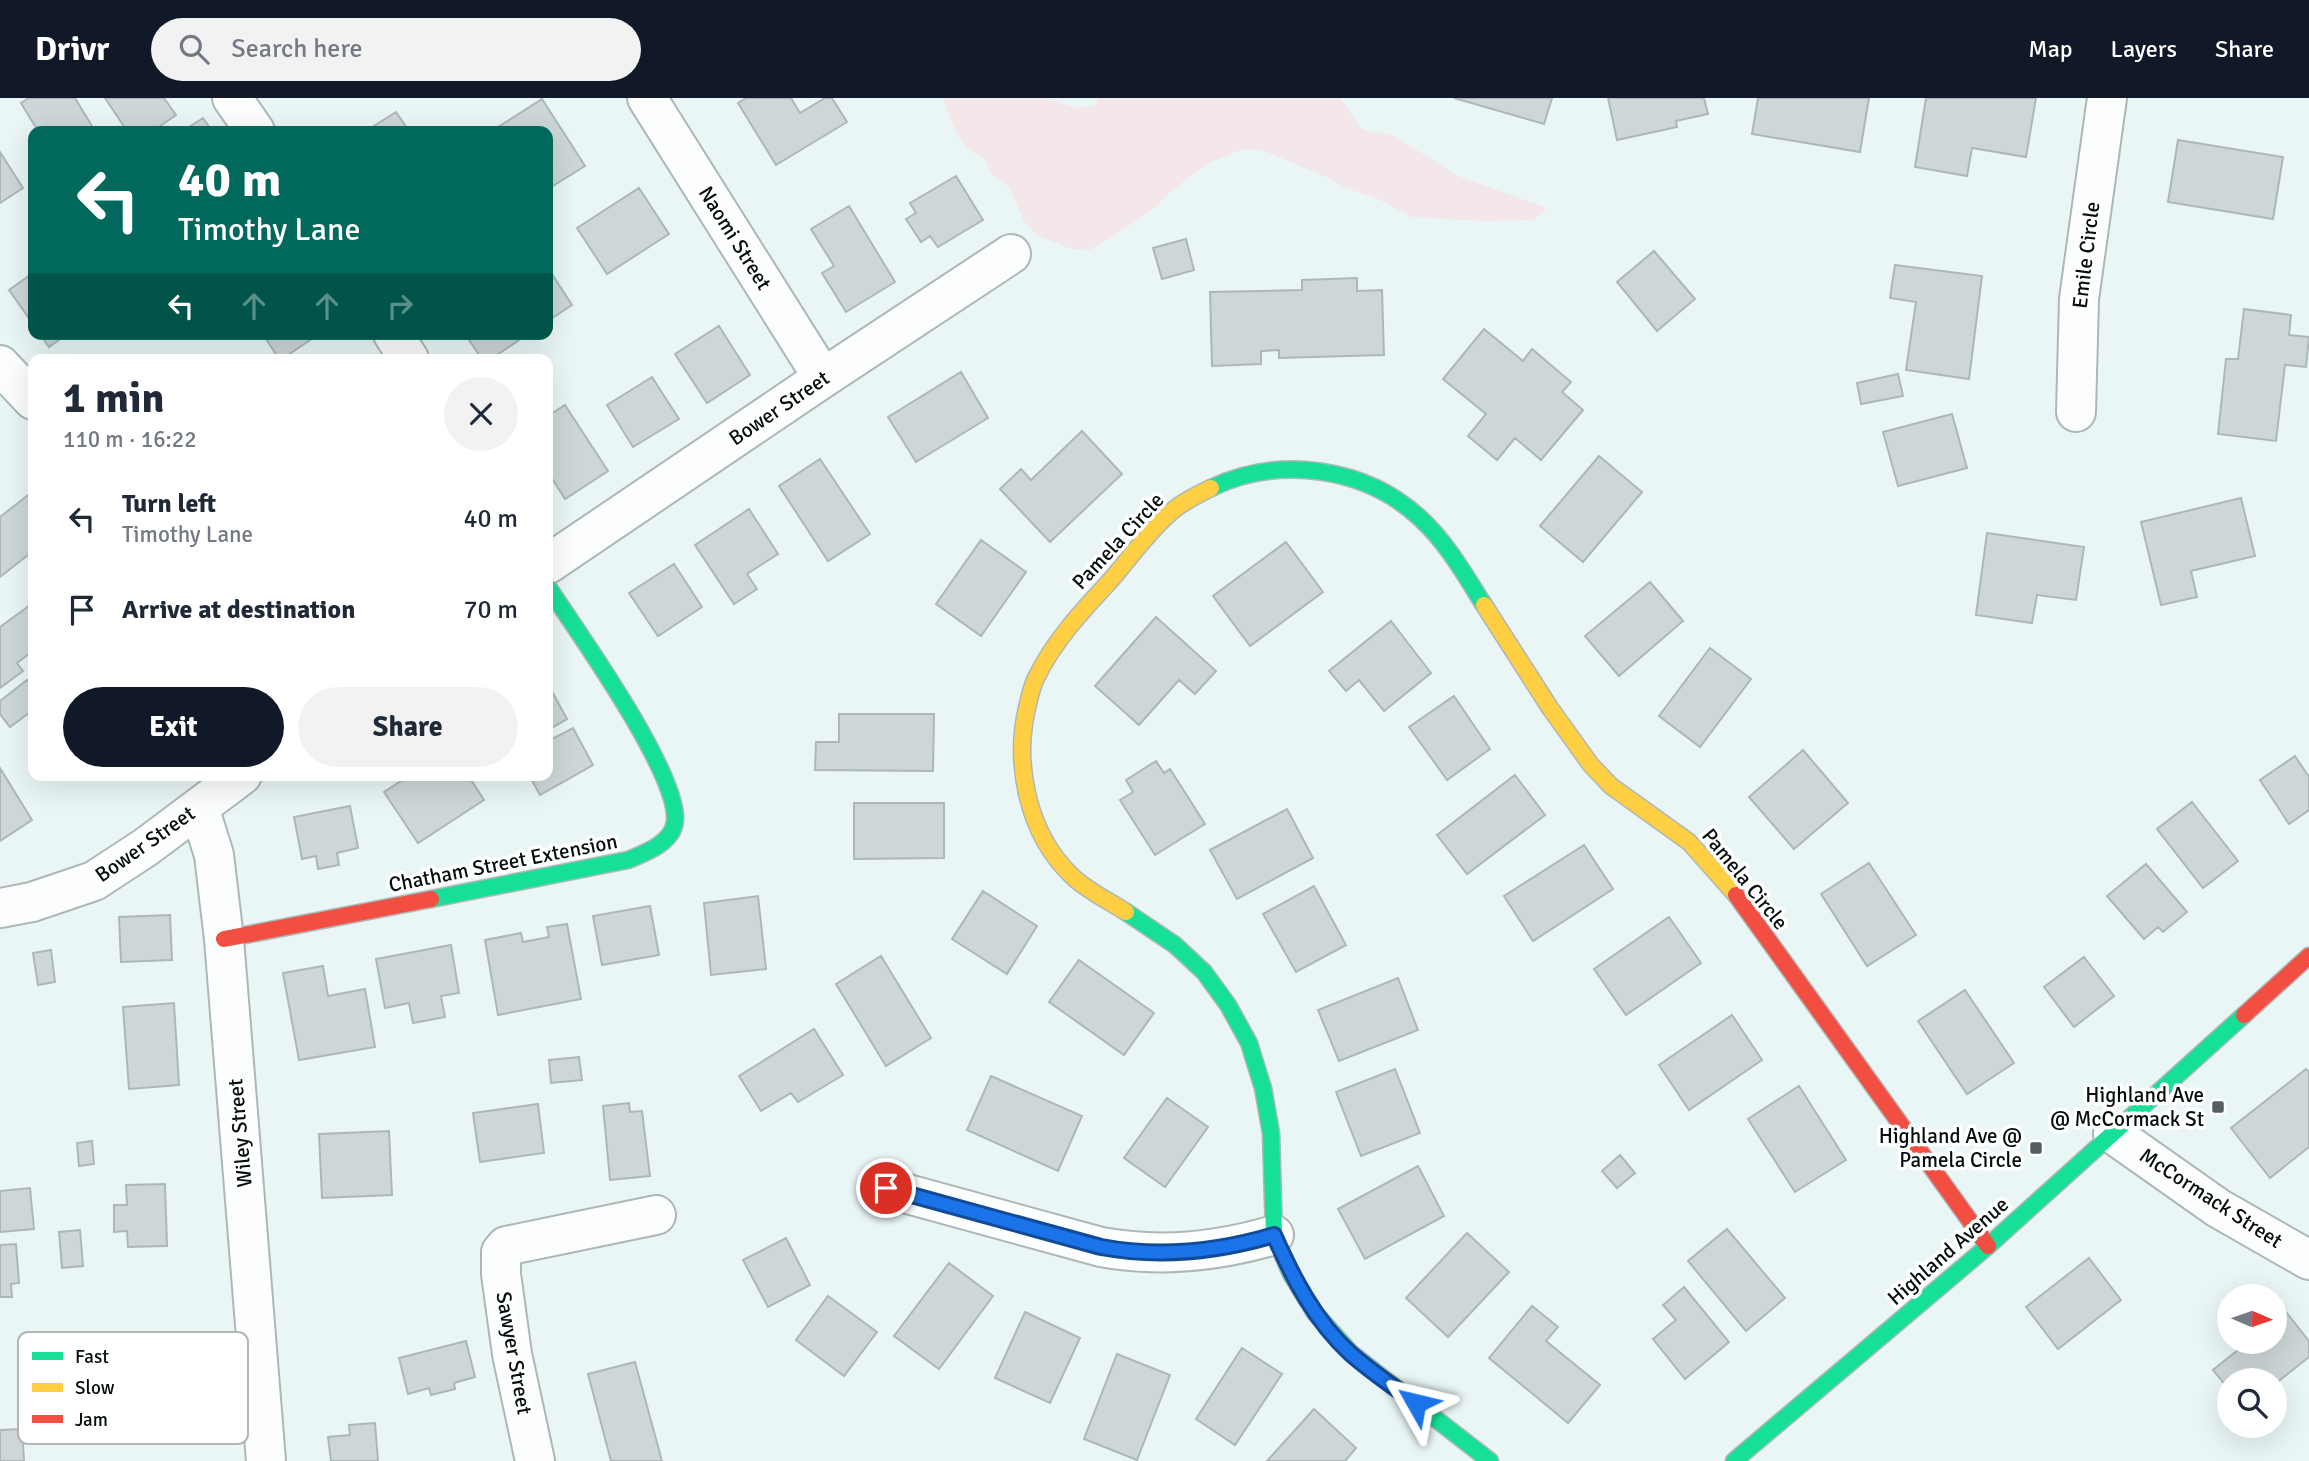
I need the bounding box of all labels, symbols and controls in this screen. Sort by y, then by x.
search box [151,18,641,81]
text: Drivr [35,29,109,70]
icon: search [175,30,213,68]
text: Search here [231,33,362,65]
text: Map [2028,34,2073,64]
text: Layers [2111,34,2177,64]
text: Share [2215,34,2274,64]
text: 40 m [178,150,281,210]
icon: left [63,154,154,245]
street label: Naomi Street [693,181,777,295]
street label: Emile Circle [2067,200,2105,310]
text: Timothy Lane [178,210,360,249]
icon: left [162,287,200,325]
icon: ahead [235,287,273,325]
icon: ahead [308,287,346,325]
icon: right [381,287,419,325]
street label: Bower Street [724,365,834,451]
text: 1 min [63,373,164,424]
button: close [444,377,518,451]
text: 110 m · 16:22 [63,425,197,454]
street label: Pamela Circle [1067,487,1169,595]
text: Turn left [122,488,216,520]
icon: left [63,500,101,538]
text: 40 m [463,503,518,535]
text: Timothy Lane [122,520,253,549]
icon: arrive [63,591,101,629]
text: Arrive at destination [122,594,355,626]
text: 70 m [463,594,518,626]
button: Exit [63,687,284,767]
button: Share [298,687,518,767]
street label: Bower Street [90,800,200,888]
street label: Pamela Circle [1696,823,1794,935]
street label: Chatham Street Extension [386,828,620,898]
street label: Wiley Street [222,1078,258,1188]
place label: Highland Ave @ McCormack St [2050,1082,2204,1132]
marker: Highland Ave @ McCormack St [2210,1099,2226,1115]
place label: Highland Ave @ Pamela Circle [1879,1123,2022,1173]
marker: Highland Ave @ Pamela Circle [2028,1140,2044,1156]
street label: McCormack Street [2135,1142,2287,1254]
pin [856,1158,916,1218]
icon: arrive [867,1169,905,1207]
street label: Highland Avenue [1882,1191,2014,1311]
north arrow [2217,1284,2287,1354]
map controls [2217,1284,2287,1438]
street label: Sawyer Street [490,1289,538,1417]
legend [18,1332,248,1444]
text: Fast [75,1345,109,1369]
position arrow [1379,1366,1453,1440]
button: search [2217,1368,2287,1438]
text: Slow [75,1376,115,1400]
text: Jam [75,1408,108,1432]

